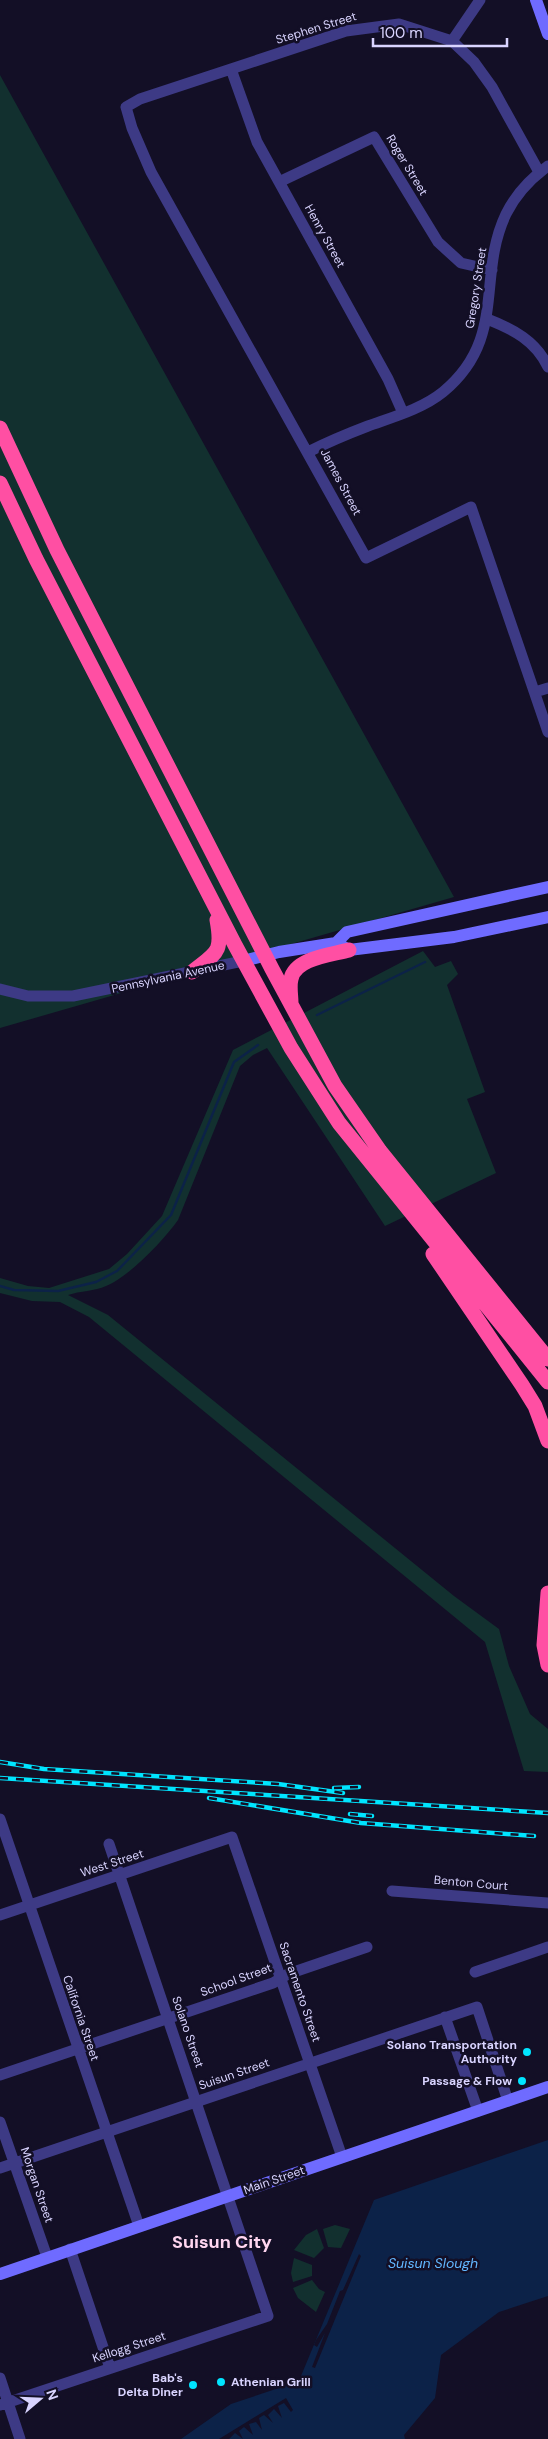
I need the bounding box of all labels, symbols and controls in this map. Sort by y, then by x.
street label: Stephen Street [274,8,359,48]
scale bar [373,15,507,47]
text: 100 m [380,23,423,43]
street label: Roger Street [382,132,432,199]
street label: Henry Street [301,201,349,271]
street label: Gregory Street [462,246,490,330]
street label: James Street [317,446,365,518]
street label: Pennsylvania Avenue [110,957,226,997]
street label: West Street [78,1845,146,1881]
street label: Benton Court [433,1872,509,1894]
street label: Sacramento Street [275,1940,325,2044]
street label: School Street [198,1960,274,2000]
street label: California Street [59,1973,103,2063]
street label: Solano Street [168,1994,208,2070]
place label: Solano Transportation Authority [387,2037,518,2067]
marker: Solano Transportation Authority [521,2046,533,2058]
street label: Suisun Street [197,2054,272,2094]
place label: Passage & Flow [422,2073,512,2089]
marker: Passage & Flow [516,2075,528,2087]
street label: Morgan Street [17,2145,57,2225]
street label: Main Street [241,2162,307,2198]
district label: Suisun City [172,2230,272,2254]
water label: Suisun Slough [388,2254,478,2272]
street label: Kellogg Street [90,2328,168,2366]
place label: Bab's Delta Diner [118,2370,183,2400]
north arrow [15,2374,65,2424]
place label: Athenian Grill [231,2374,311,2390]
marker: Athenian Grill [215,2376,227,2388]
marker: Bab's Delta Diner [187,2379,199,2391]
text: N [42,2387,62,2403]

